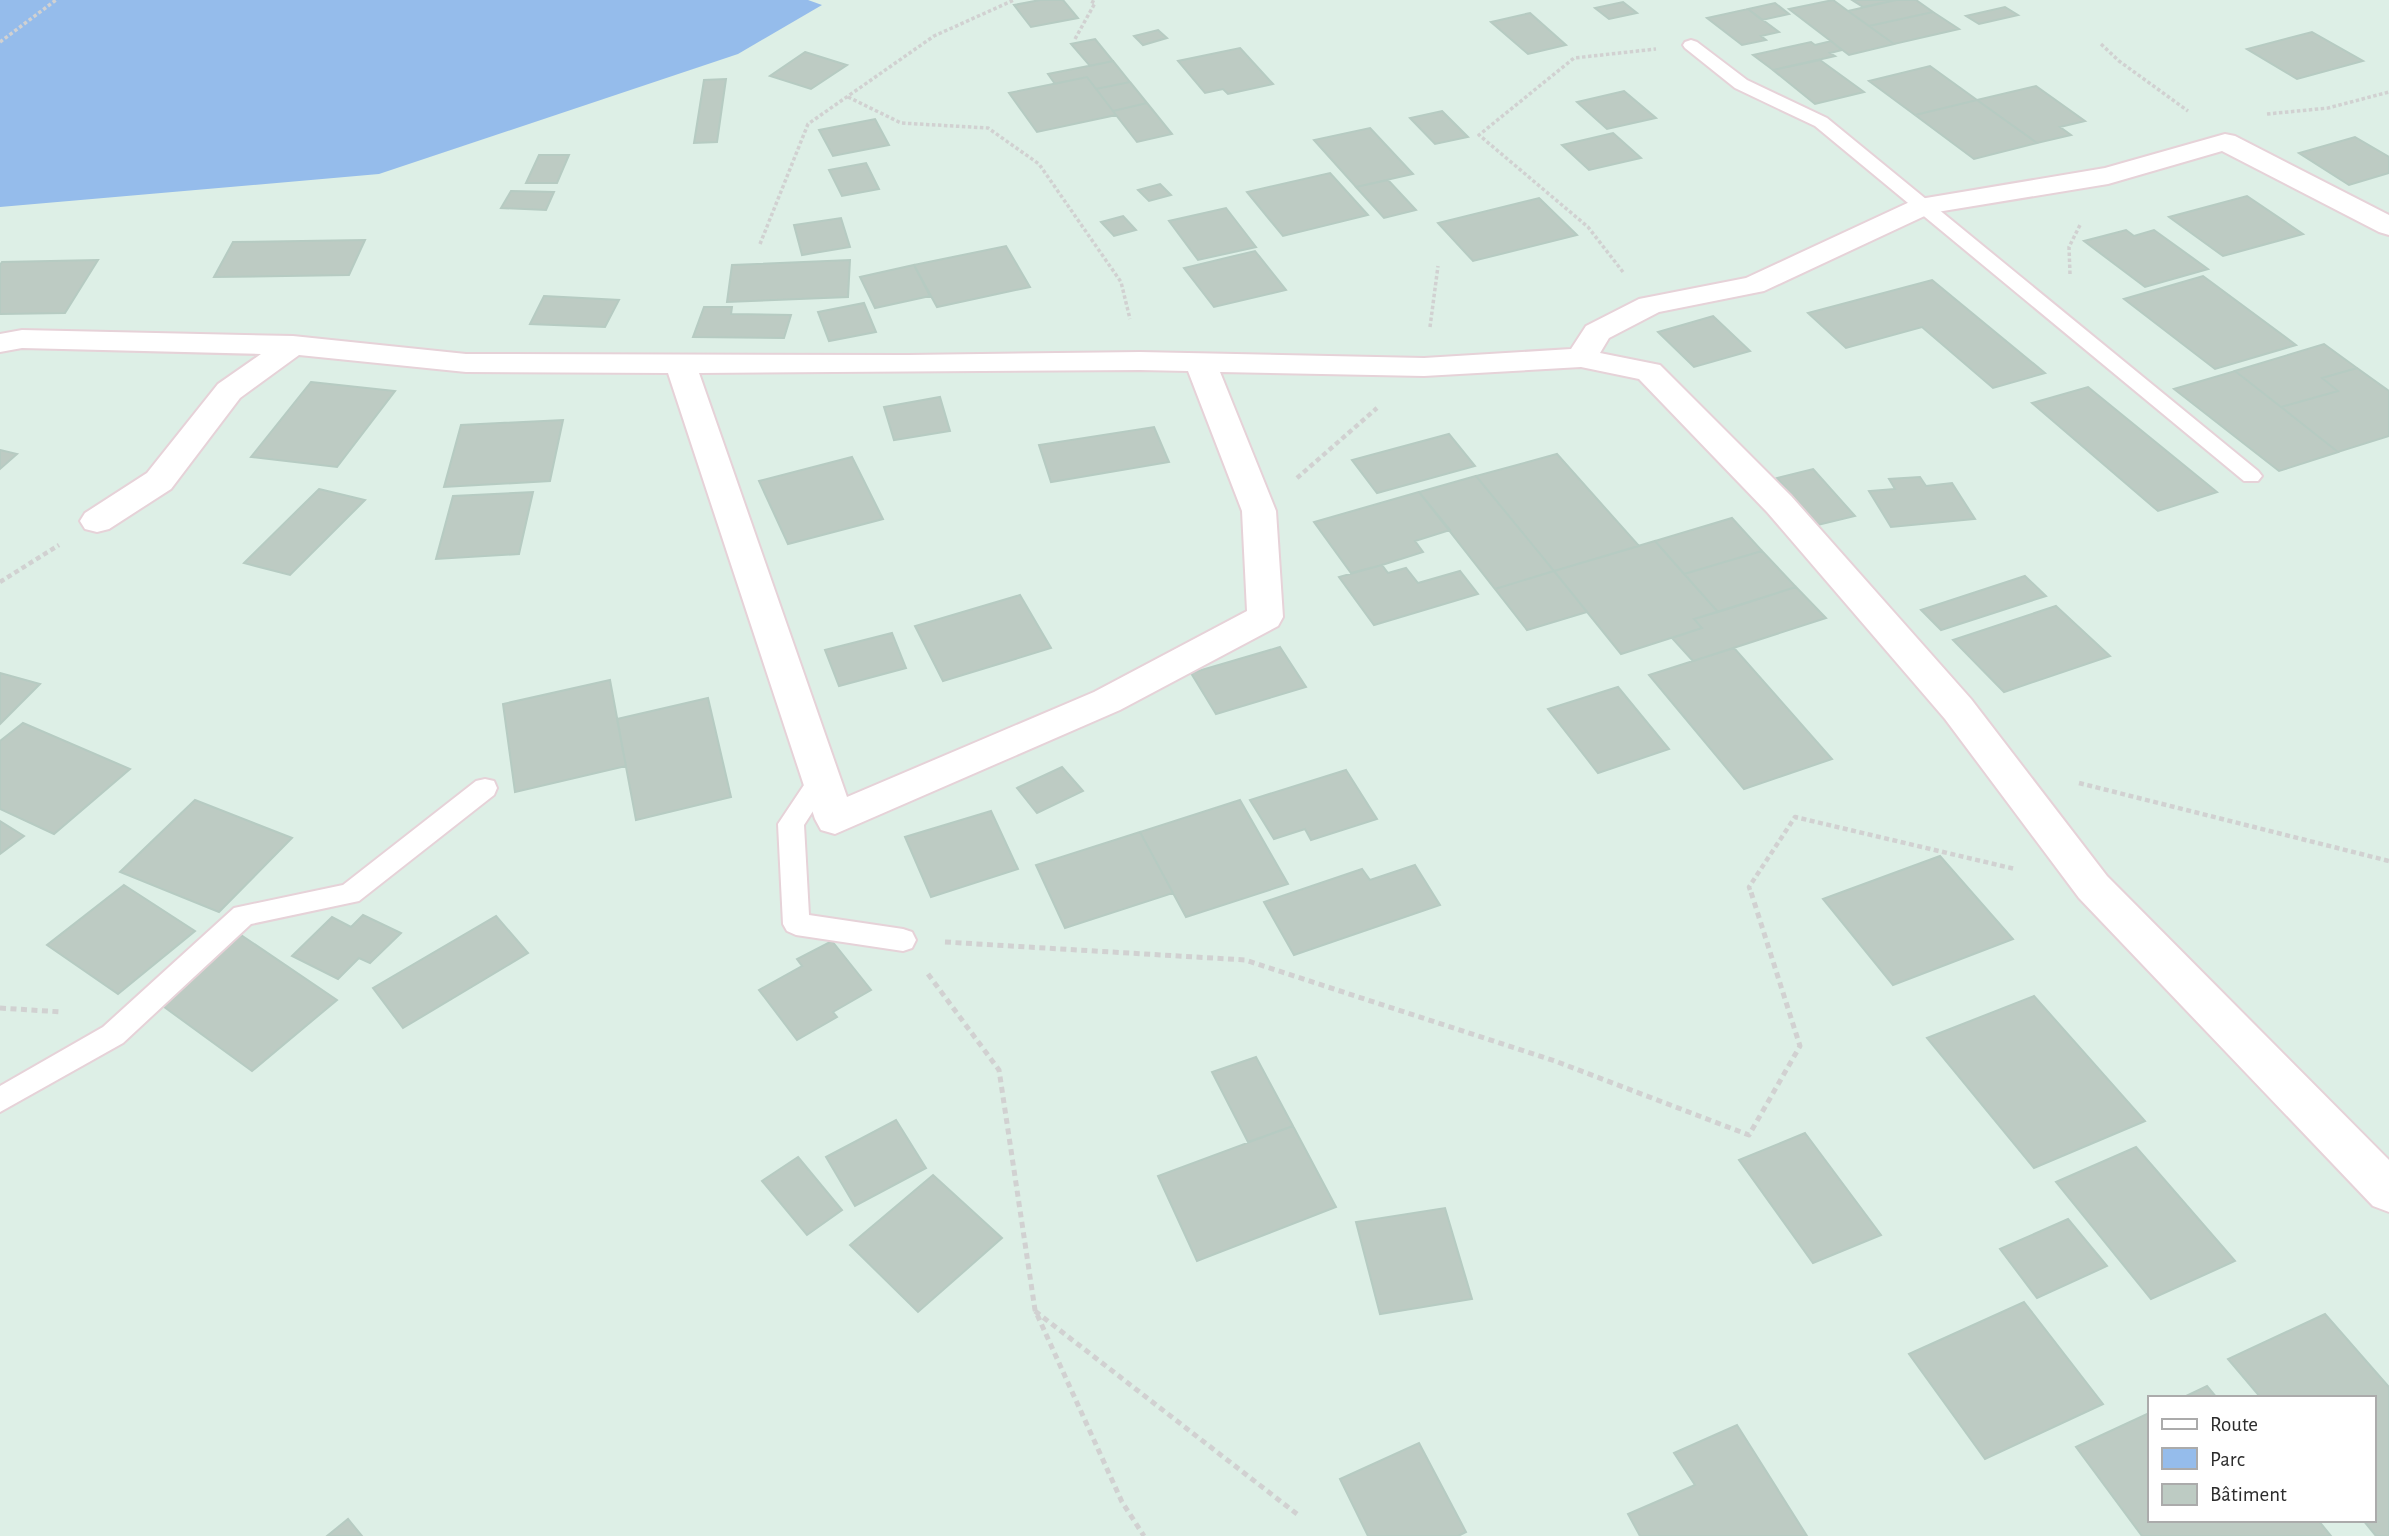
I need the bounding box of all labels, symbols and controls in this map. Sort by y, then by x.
legend [2148,1396,2375,1522]
text: Route [2210,1414,2258,1435]
text: Parc [2210,1449,2245,1470]
text: Bâtiment [2210,1484,2287,1505]

